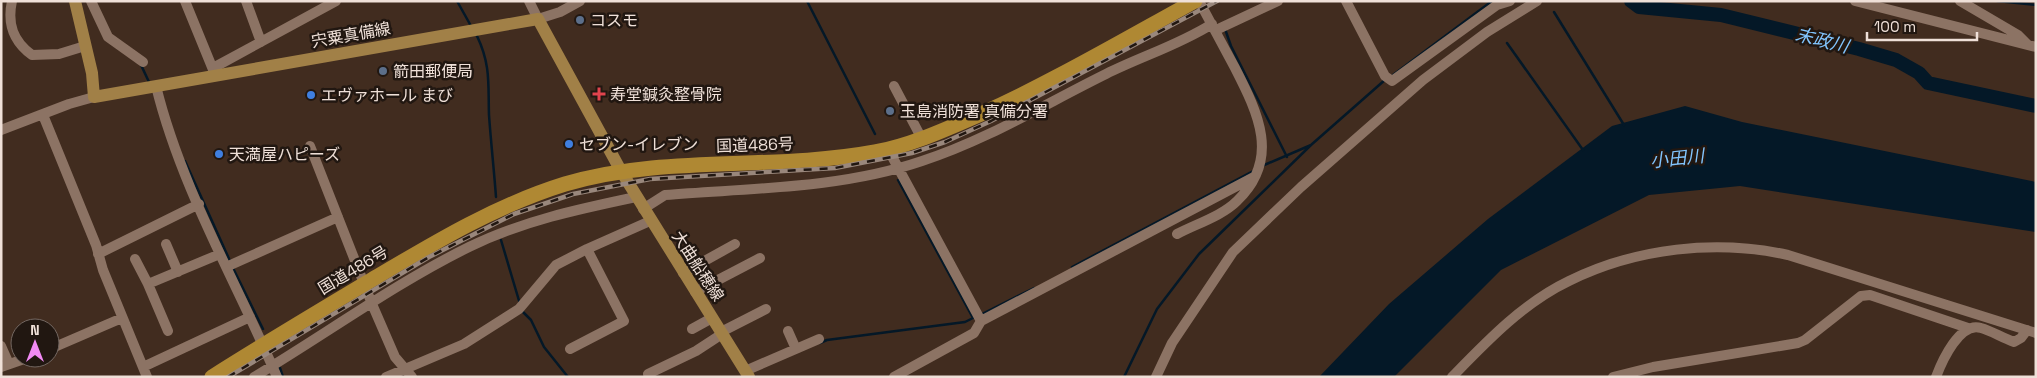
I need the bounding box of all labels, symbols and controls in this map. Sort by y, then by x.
place label: コスモ [590,10,638,31]
scale bar [1867,10,1977,42]
marker: コスモ [574,14,586,26]
text: 100 m [1874,17,1916,36]
street label: 宍粟真備線 [310,18,392,52]
water label: 末政川 [1793,22,1853,58]
place label: 箭田郵便局 [393,61,473,82]
marker: 箭田郵便局 [377,65,389,77]
place label: 寿堂鍼灸整骨院 [610,84,722,105]
place label: エヴァホール まび [321,85,453,106]
marker: 寿堂鍼灸整骨院 [592,87,606,101]
marker: エヴァホール まび [305,89,317,101]
place label: 玉島消防署 真備分署 [900,101,1048,122]
marker: 玉島消防署 真備分署 [884,105,896,117]
street label: 国道486号 [716,133,794,157]
place label: セブン-イレブン [579,134,698,155]
marker: セブン-イレブン [563,138,575,150]
place label: 天満屋ハピーズ [229,144,340,165]
water label: 小田川 [1649,144,1707,172]
marker: 天満屋ハピーズ [213,148,225,160]
street label: 大曲船穂線 [667,227,729,305]
street label: 国道486号 [314,241,392,299]
north arrow [10,318,60,368]
text: N [30,321,40,339]

